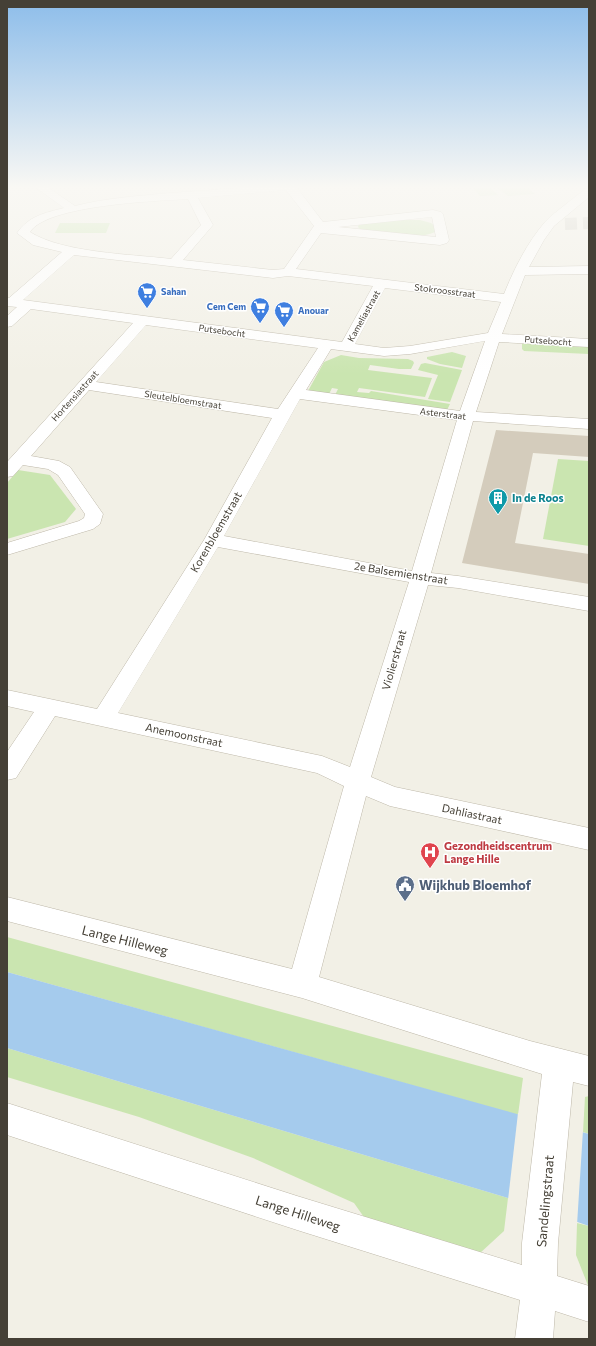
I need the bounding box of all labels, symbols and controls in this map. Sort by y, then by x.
supermarket icon: Sahan [136,281,158,309]
street label: Stokroosstraat [414,281,477,300]
place label: Sahan [161,286,186,297]
street label: Kameliastraat [345,288,382,343]
supermarket icon: Cem Cem [249,296,271,324]
supermarket icon: Anouar [273,300,295,328]
place label: Cem Cem [207,301,246,312]
place label: Anouar [298,305,329,316]
street label: Putsebocht [198,322,247,339]
street label: Putsebocht [524,333,572,348]
street label: Hortensiastraat [49,368,101,423]
street label: Sleutelbloemstraat [144,388,223,411]
street label: Asterstraat [419,405,467,422]
building icon: In de Roos [487,487,509,515]
street label: Korenbloemstraat [187,489,244,574]
place label: In de Roos [512,491,564,504]
street label: 2e Balsemienstraat [353,559,449,586]
street label: Violierstraat [379,628,408,692]
street label: Anemoonstraat [144,720,224,749]
street label: Dahliastraat [441,801,504,826]
place label: Gezondheidscentrum Lange Hille [444,839,553,865]
hospital icon: Gezondheidscentrum Lange Hille [419,841,441,869]
public building icon: Wijkhub Bloemhof [394,874,416,902]
place label: Wijkhub Bloemhof [419,877,532,893]
street label: Lange Hilleweg [80,922,170,958]
street label: Sandelingstraat [533,1154,557,1248]
street label: Lange Hilleweg [253,1192,343,1234]

